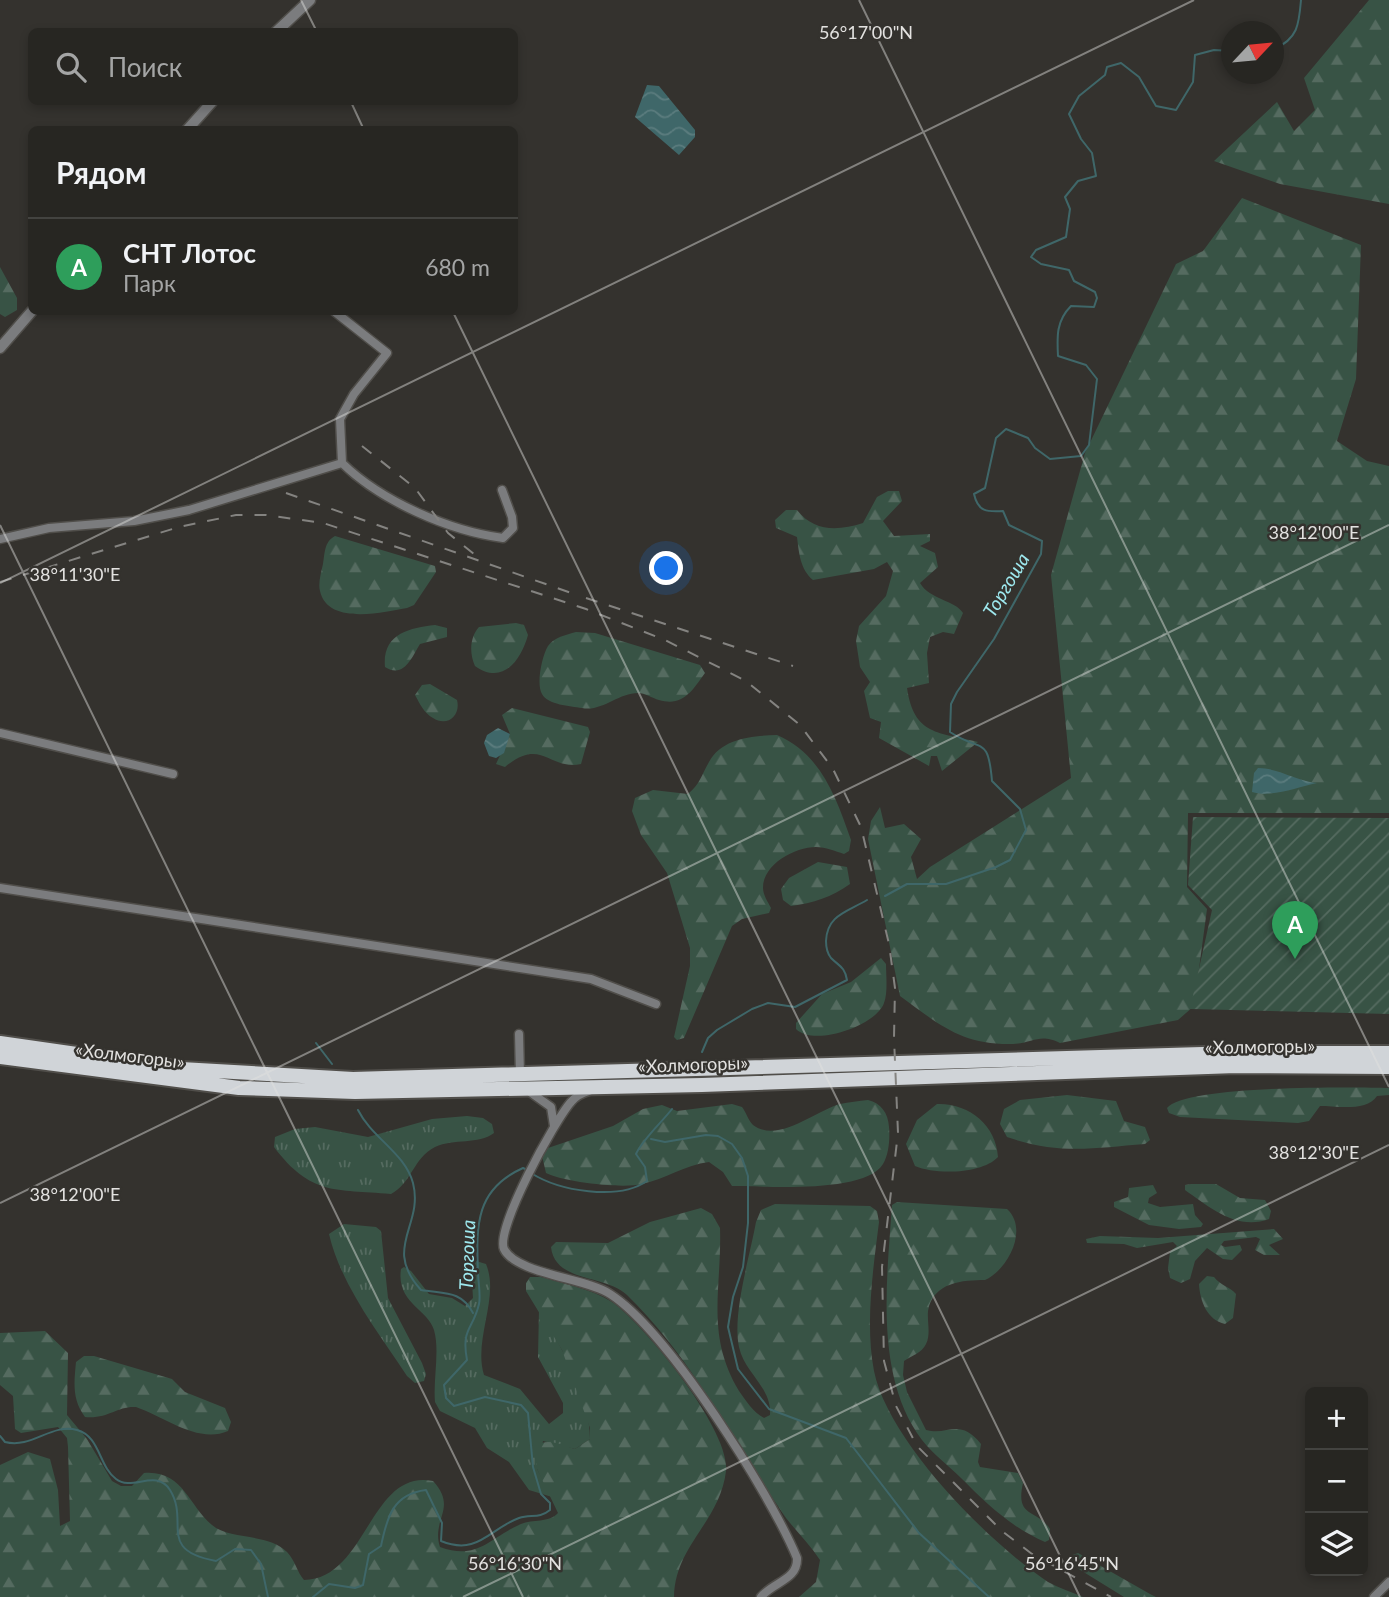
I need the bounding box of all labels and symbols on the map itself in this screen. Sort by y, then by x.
text: 56°17'00"N [819,21,913,43]
north arrow [1221,21,1284,84]
text: 38°12'00"E [1269,521,1359,543]
water label: Торгоша [978,549,1034,621]
your location [649,551,683,585]
text: 38°11'30"E [30,563,120,585]
pin: A [1272,901,1318,959]
street label: «Холмогоры» [1205,1034,1315,1058]
street label: «Холмогоры» [74,1037,186,1073]
street label: «Холмогоры» [638,1051,748,1077]
text: 38°12'30"E [1269,1141,1359,1163]
text: 38°12'00"E [30,1183,120,1205]
water label: Торгоша [454,1219,479,1291]
text: 56°16'30"N [468,1552,562,1574]
text: 56°16'45"N [1025,1552,1119,1574]

